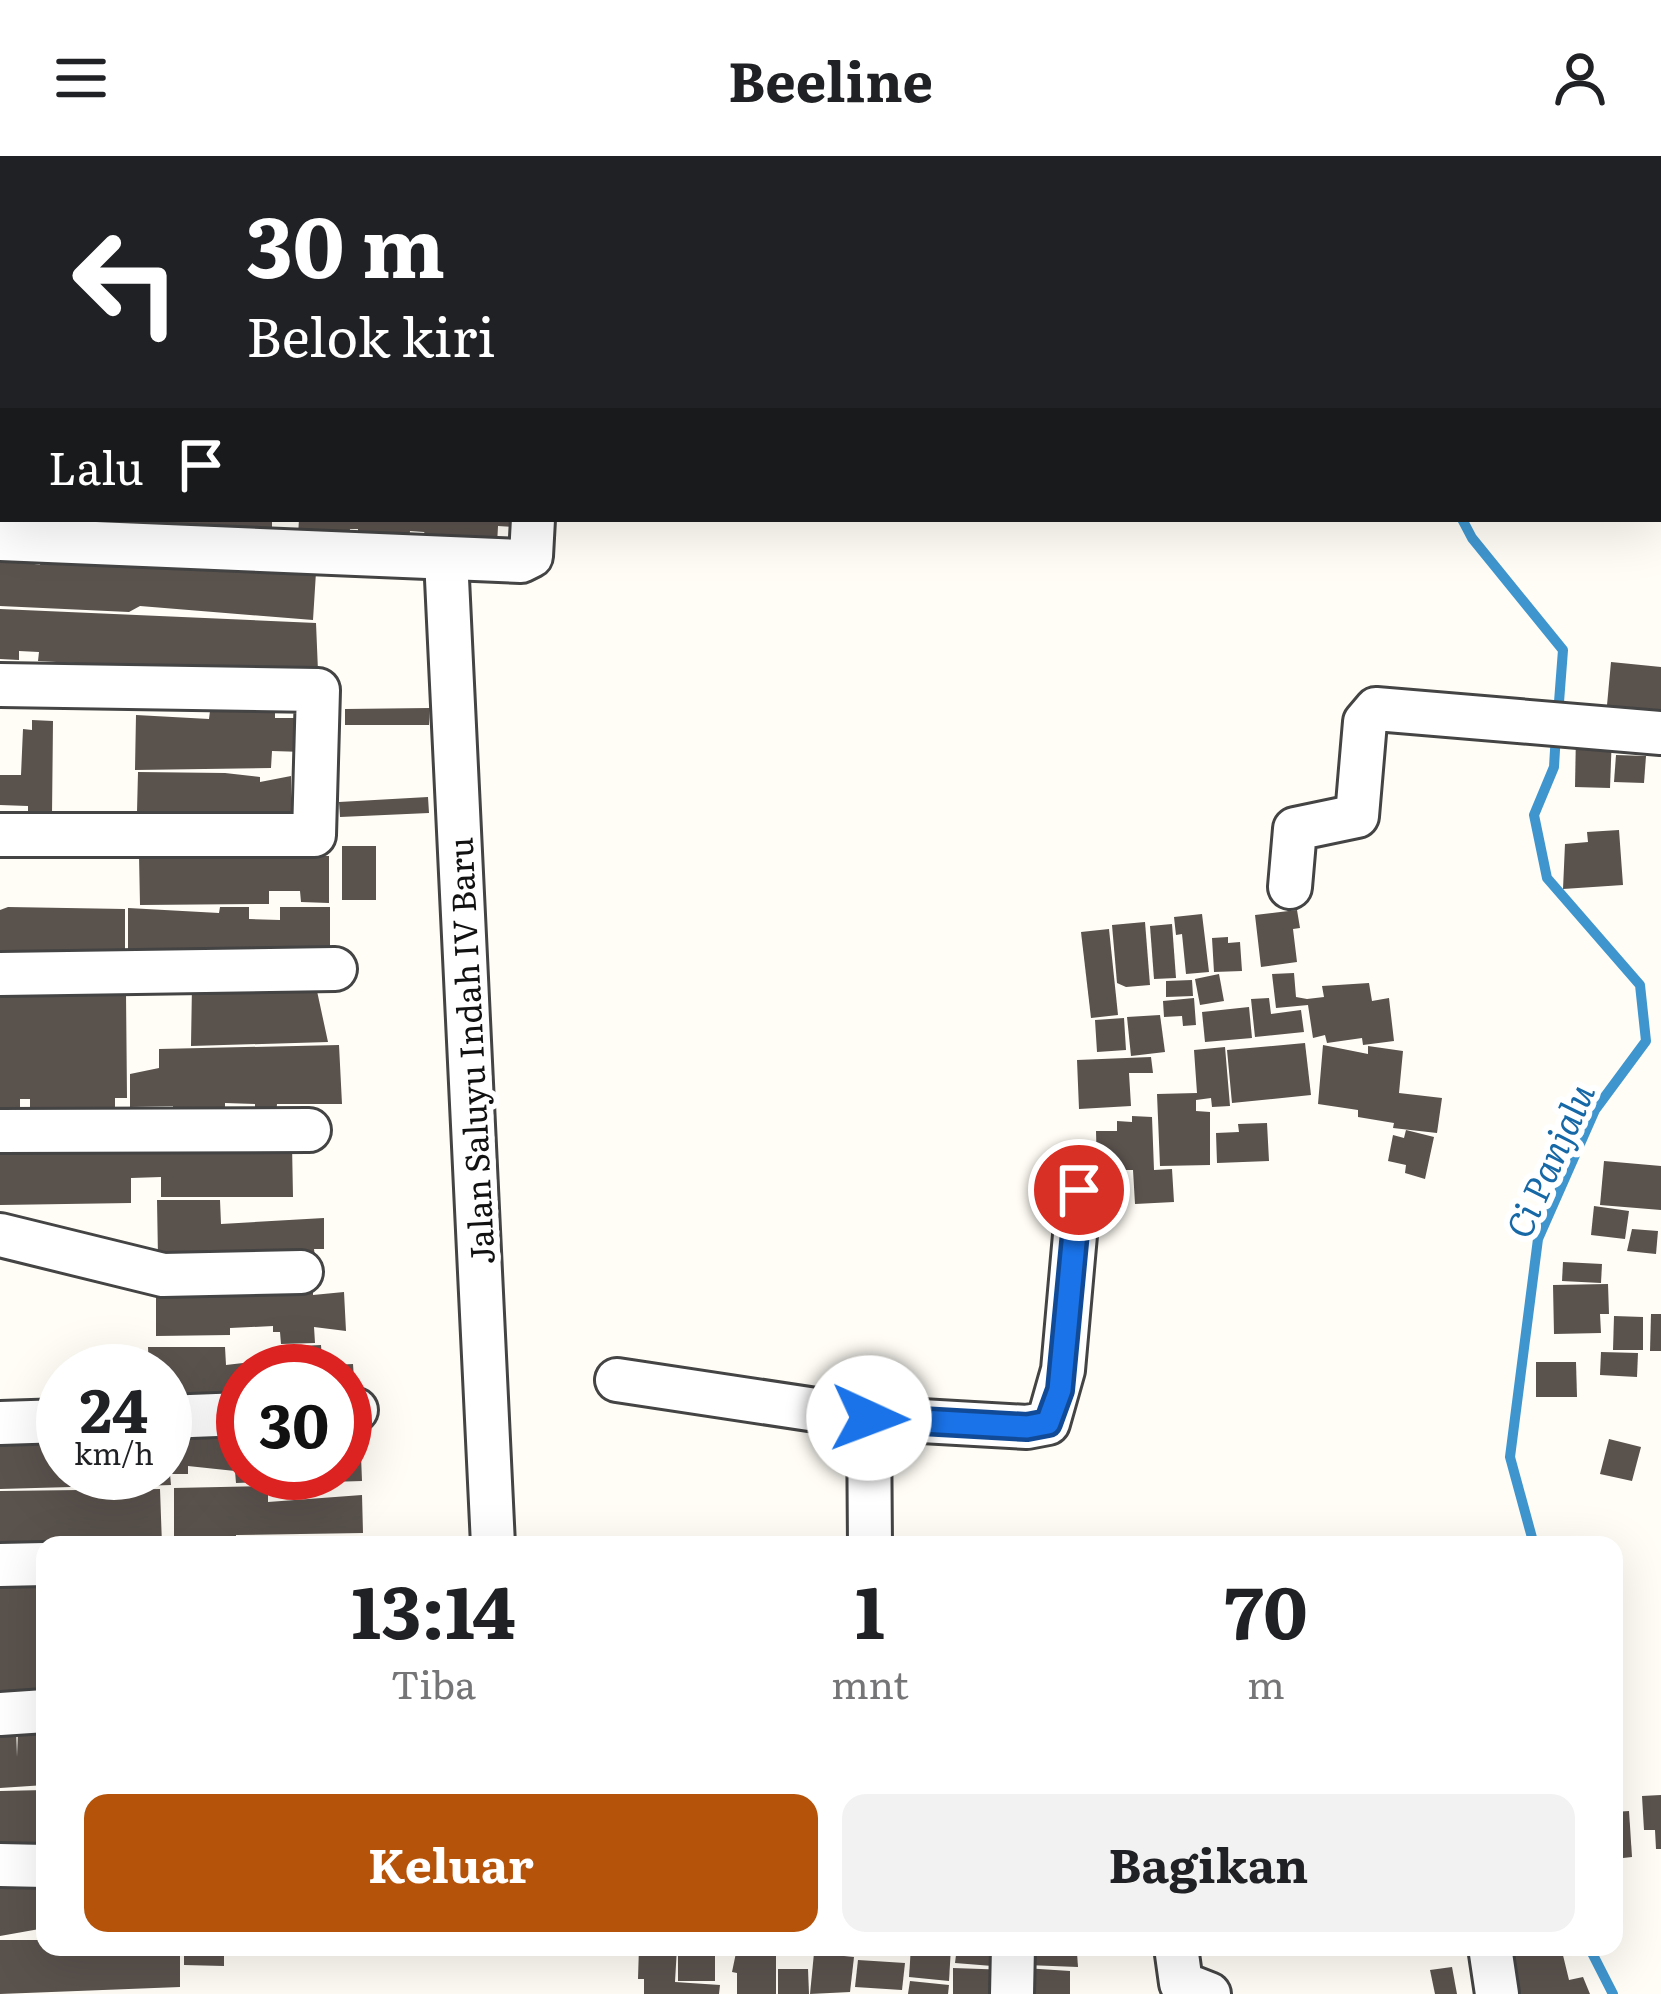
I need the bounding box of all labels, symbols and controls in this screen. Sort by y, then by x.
text: Beeline [728,38,933,119]
icon: menu [48,45,114,111]
icon: person [1547,45,1613,111]
text: 30 m [246,179,445,304]
icon: left [48,204,204,360]
text: Belok kiri [246,293,495,374]
text: Lalu [48,432,144,499]
icon: arrive [168,432,234,498]
street label: Jalan Saluyu Indah IV Baru [433,836,505,1266]
water label: Ci Panjalu [1490,1074,1606,1246]
pin [1028,1139,1130,1241]
icon: arrive [1046,1157,1112,1223]
speed limit sign: 30 [216,1344,372,1500]
position arrow [806,1355,932,1481]
text: 24 [80,1362,148,1451]
text: km/h [74,1430,154,1474]
text: 13:14 [351,1554,516,1661]
text: 1 [855,1554,885,1661]
text: 70 [1224,1554,1308,1661]
text: Tiba [391,1653,476,1711]
text: mnt [831,1653,909,1711]
text: m [1247,1653,1285,1711]
button: Keluar [84,1794,818,1932]
button: Bagikan [842,1794,1575,1932]

